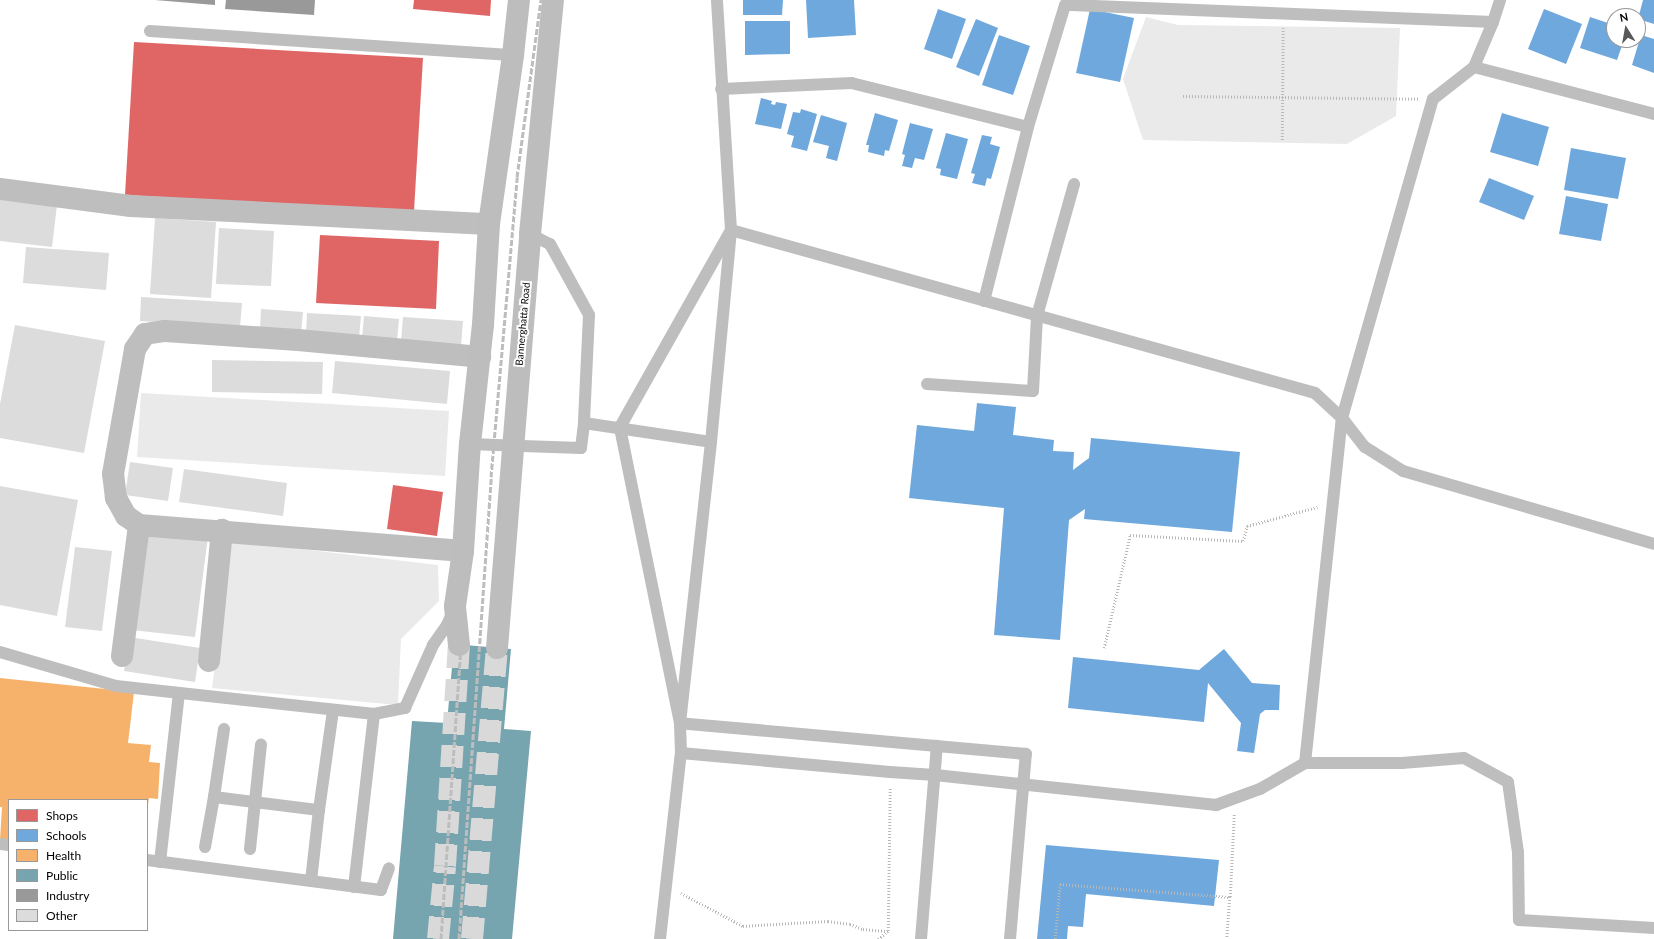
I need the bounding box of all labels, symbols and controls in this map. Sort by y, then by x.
north arrow [1606,8,1646,48]
text: N [1618,10,1629,24]
street label: Bannerghatta Road [513,282,533,366]
legend [8,799,148,931]
text: Shops [46,808,78,823]
text: Schools [46,828,87,843]
text: Health [46,848,81,863]
text: Public [46,868,78,883]
text: Industry [46,888,89,903]
text: Other [46,908,77,923]

